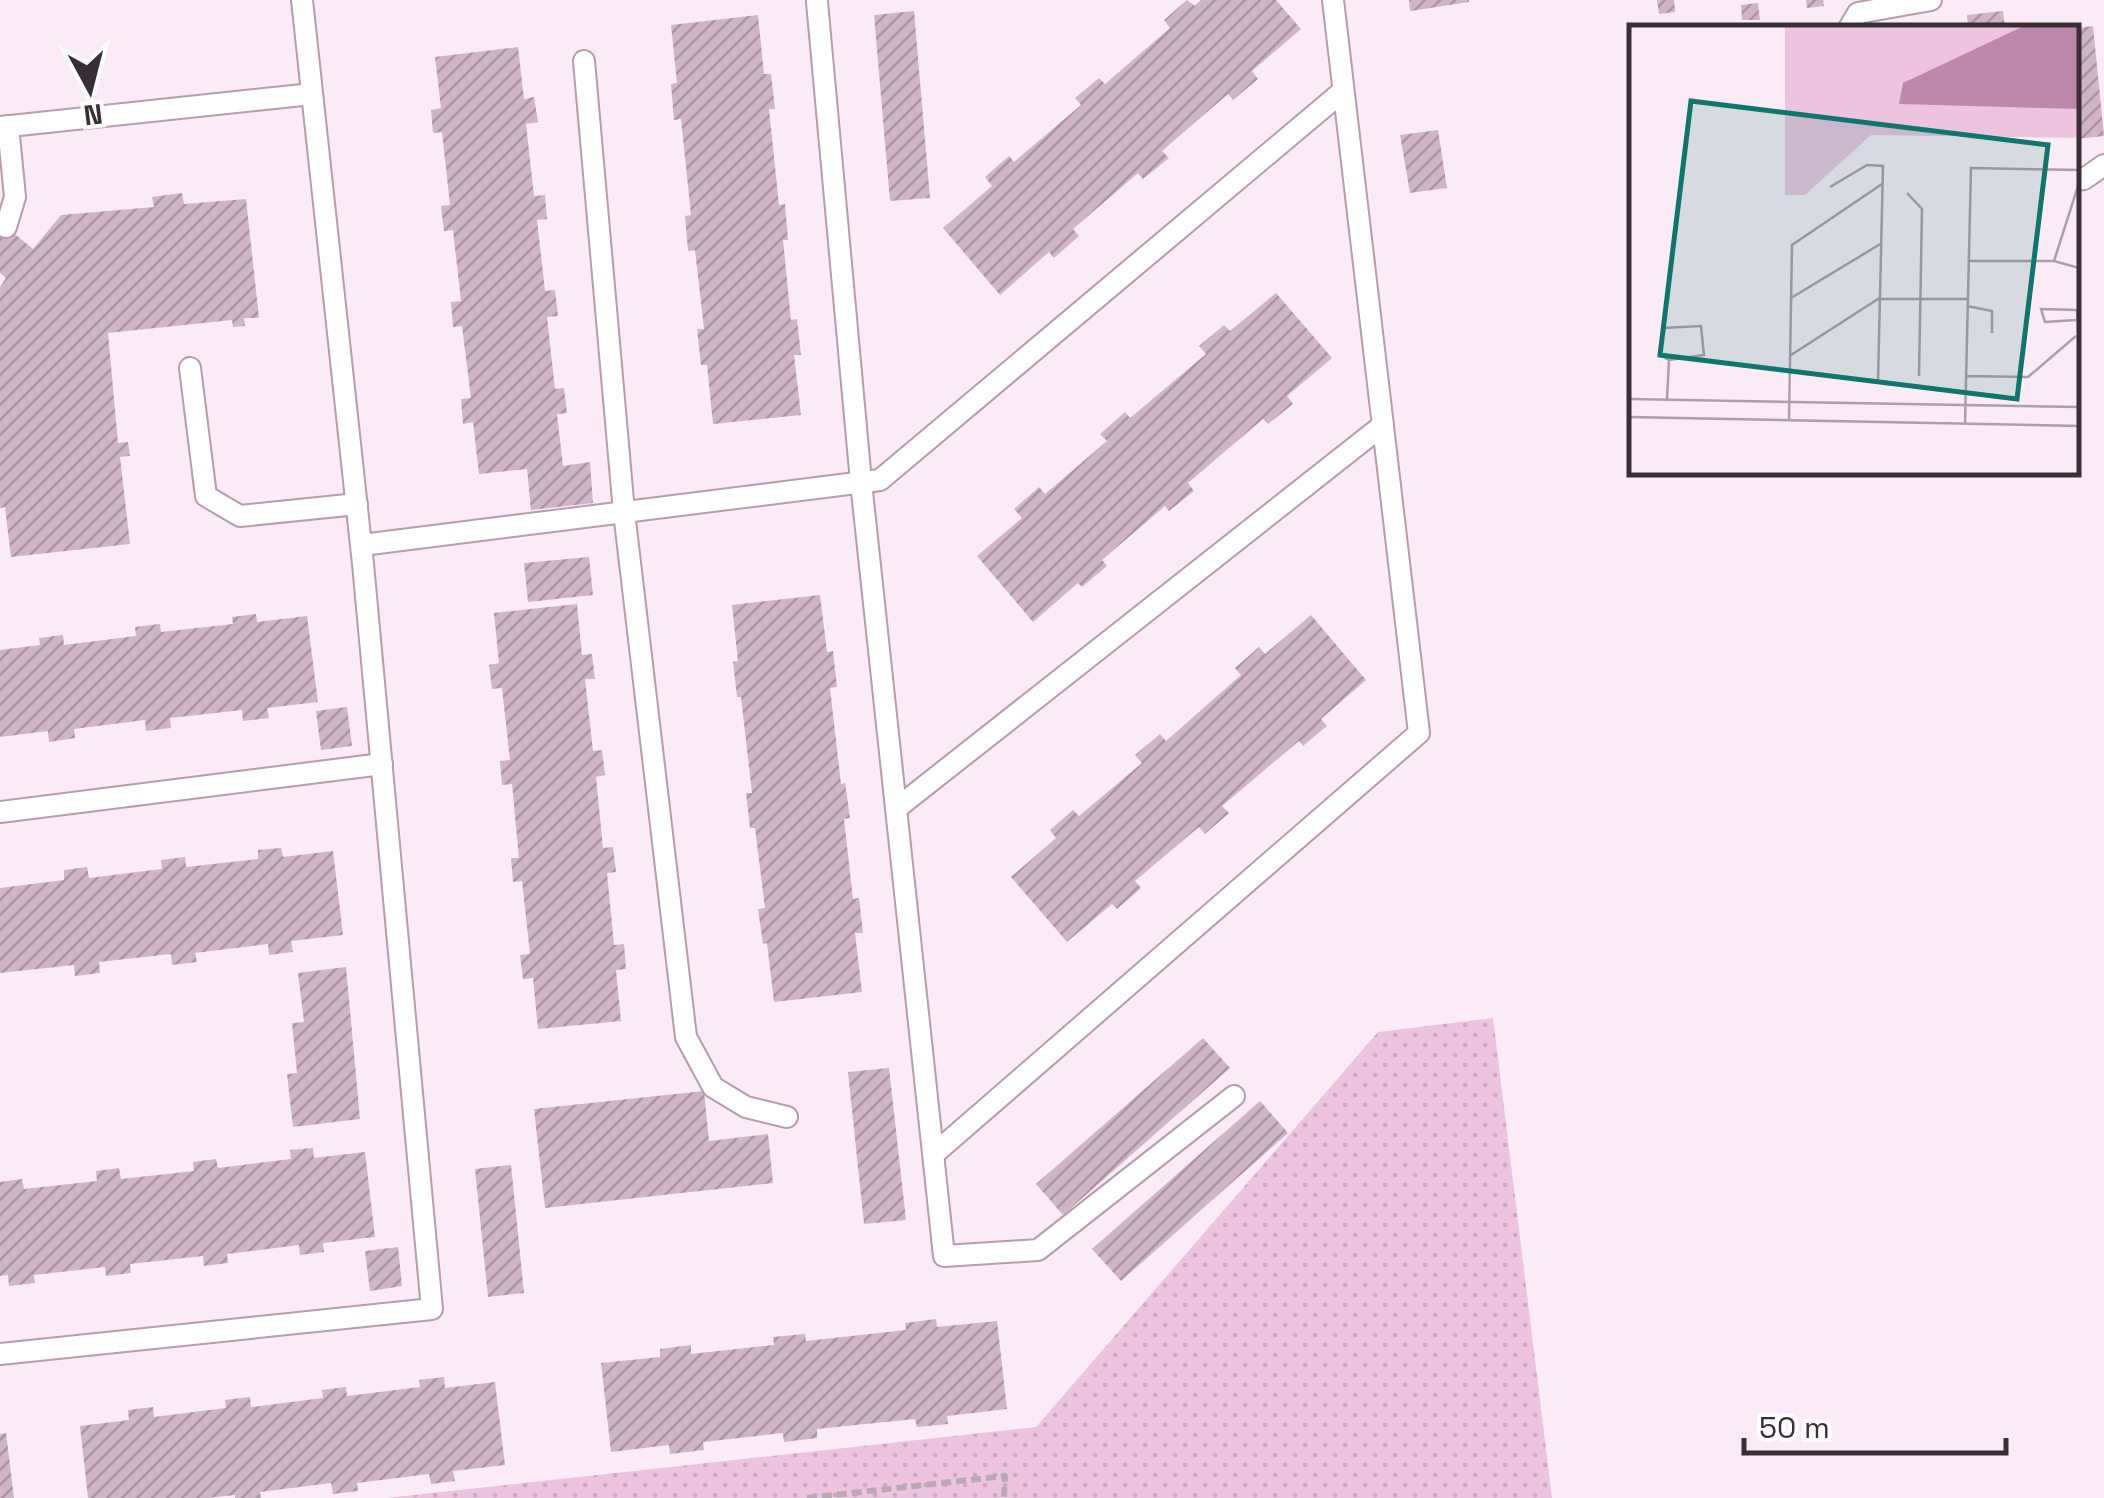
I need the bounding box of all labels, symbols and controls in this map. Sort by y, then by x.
inset map [1629,25,2079,475]
north arrow [40,40,140,140]
text: N [82,96,105,134]
scale bar [1744,1393,2006,1455]
text: 50 m [1759,1408,1830,1447]

